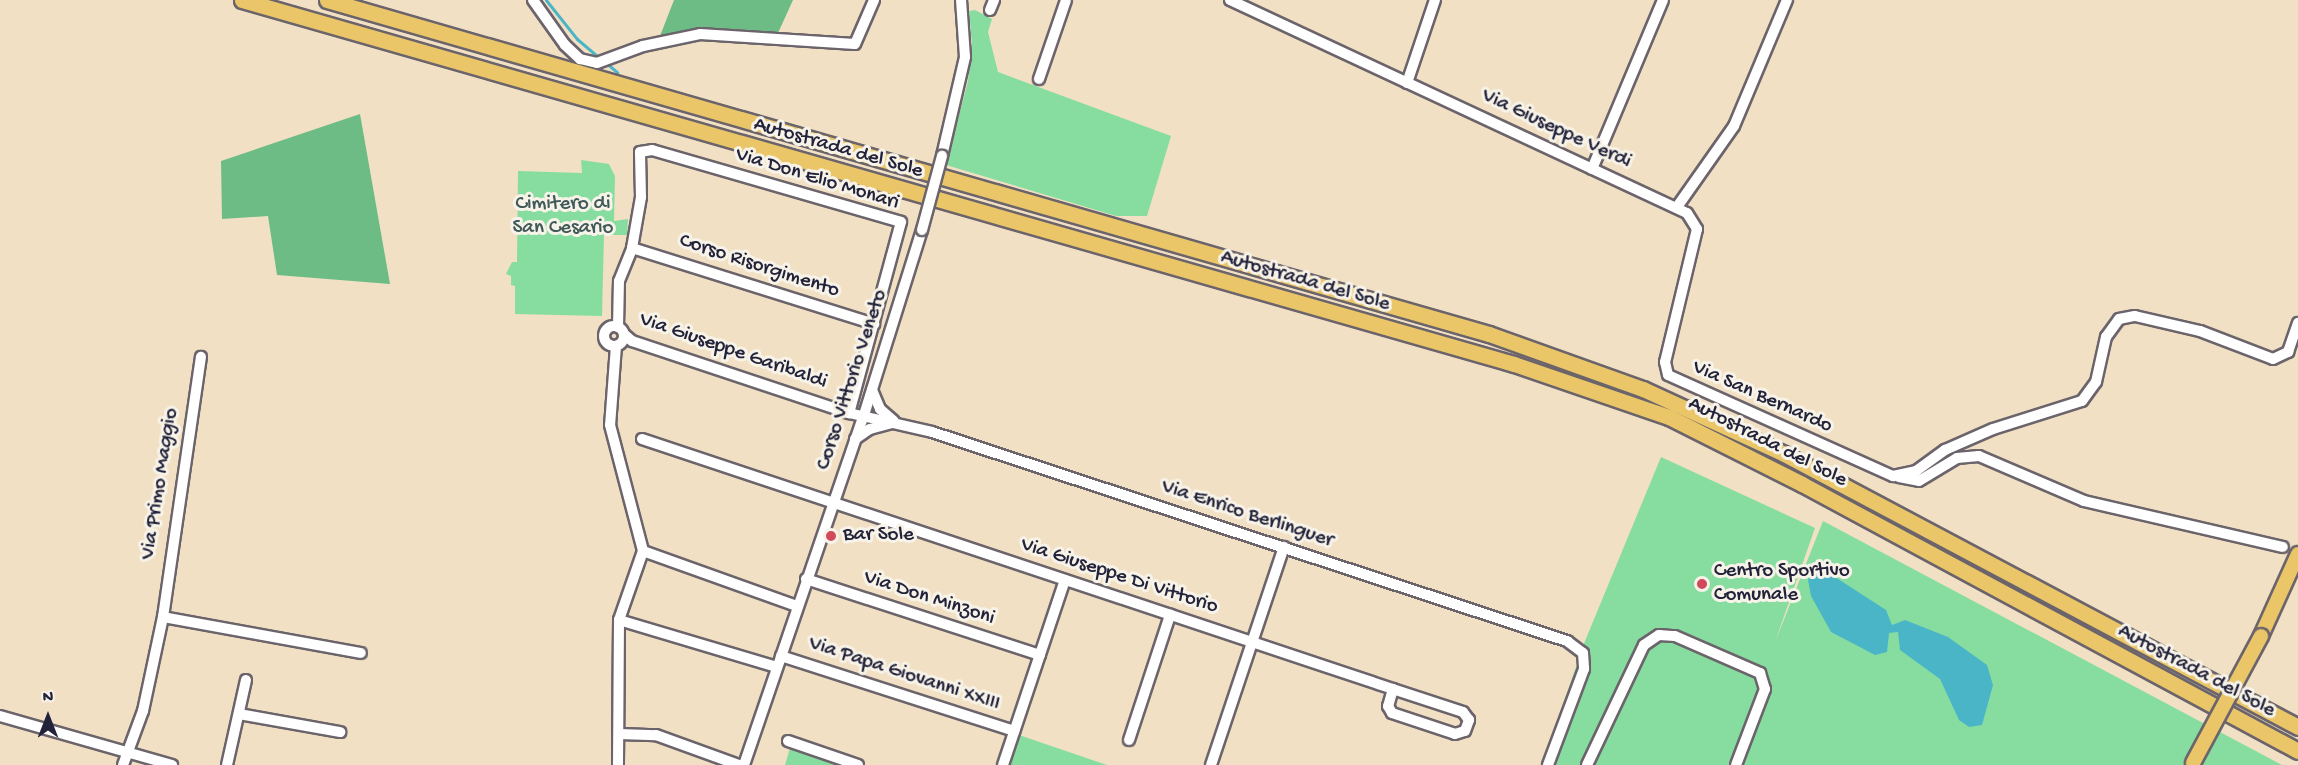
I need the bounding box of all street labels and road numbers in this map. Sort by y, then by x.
street label: Via Giuseppe Verdi [1477,84,1635,176]
street label: Autostrada del Sole [750,113,926,185]
street label: Via Don Elio Monari [732,143,902,217]
street label: Corso Risorgimento [676,229,842,305]
street label: Autostrada del Sole [1217,246,1393,318]
street label: Corso Vittorio Veneto [812,287,894,473]
street label: Via Giuseppe Garibaldi [636,308,830,396]
street label: Via San Bernardo [1688,356,1836,440]
street label: Autostrada del Sole [1683,392,1851,494]
street label: Via Primo Maggio [137,407,185,561]
street label: Via Enrico Berlinguer [1158,475,1336,555]
street label: Via Giuseppe Di Vittorio [1017,533,1221,621]
street label: Via Don Minzoni [860,566,998,632]
street label: Autostrada del Sole [2113,620,2279,724]
street label: Via Papa Giovanni XXIII [805,632,1003,718]

